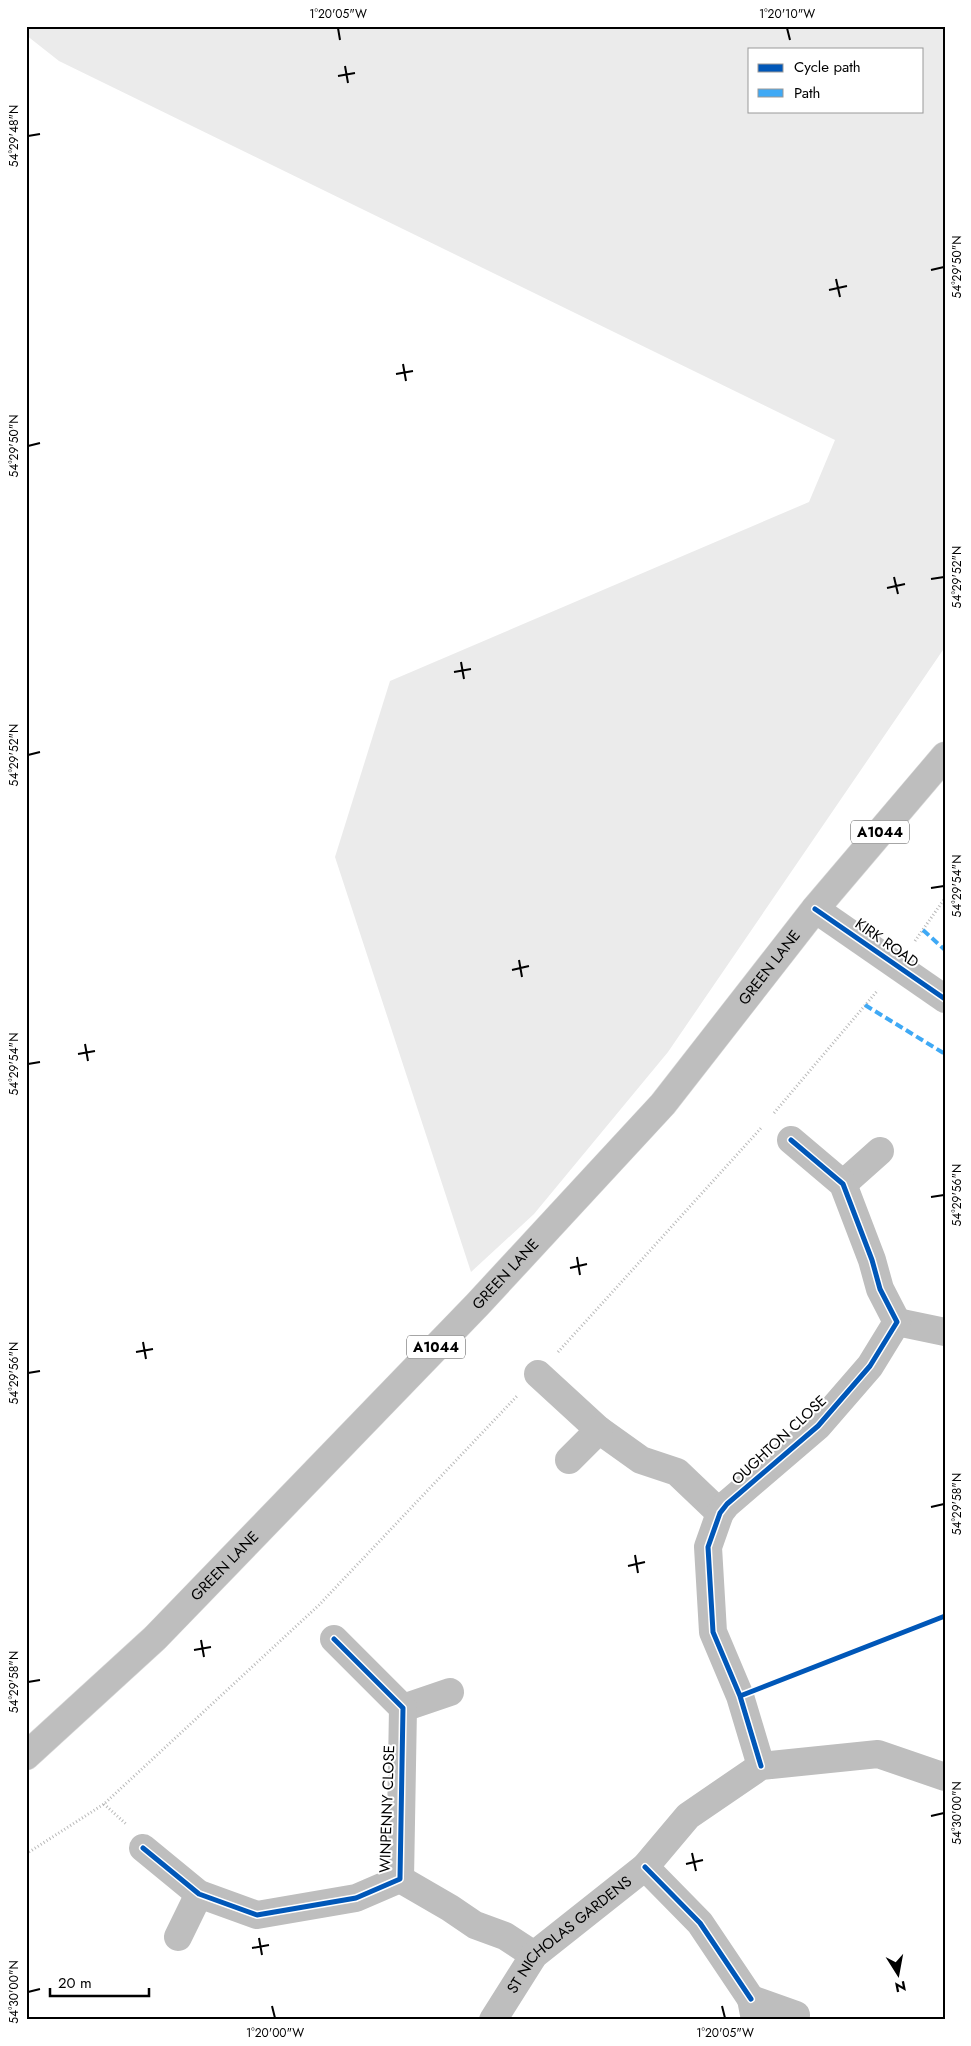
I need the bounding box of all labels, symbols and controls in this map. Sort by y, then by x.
text: 1°20'05"W [309,5,367,23]
text: 1°20'10"W [759,5,815,23]
legend [748,48,924,112]
text: Cycle path [794,56,861,78]
text: Path [794,82,820,104]
text: 54°29'48"N [5,105,23,167]
text: 54°29'50"N [948,235,966,299]
text: 54°29'50"N [5,414,23,478]
text: 54°29'52"N [948,546,966,608]
text: 54°29'52"N [5,724,23,786]
road number: A1044 [851,820,909,844]
text: 54°29'54"N [948,855,966,917]
street label: KIRK ROAD [851,913,923,973]
street label: GREEN LANE [733,925,806,1010]
text: 54°29'54"N [5,1033,23,1095]
text: 54°29'56"N [948,1164,966,1226]
street label: GREEN LANE [467,1234,544,1315]
road number: A1044 [407,1335,465,1358]
text: 54°29'56"N [5,1342,23,1404]
street label: OUGHTON CLOSE [727,1390,831,1490]
text: 54°29'58"N [948,1473,966,1535]
street label: GREEN LANE [186,1526,264,1606]
text: 54°29'58"N [5,1651,23,1713]
street label: WINPENNY CLOSE [374,1745,400,1873]
text: 54°30'00"N [948,1781,966,1845]
street label: ST NICHOLAS GARDENS [501,1871,636,1998]
north arrow [874,1948,924,1998]
text: 54°30'00"N [5,1960,23,2024]
scale bar [50,1966,149,1998]
text: 20 m [58,1972,92,1994]
text: N [893,1976,908,1998]
text: 1°20'00"W [246,2024,304,2042]
text: 1°20'05"W [696,2024,754,2042]

